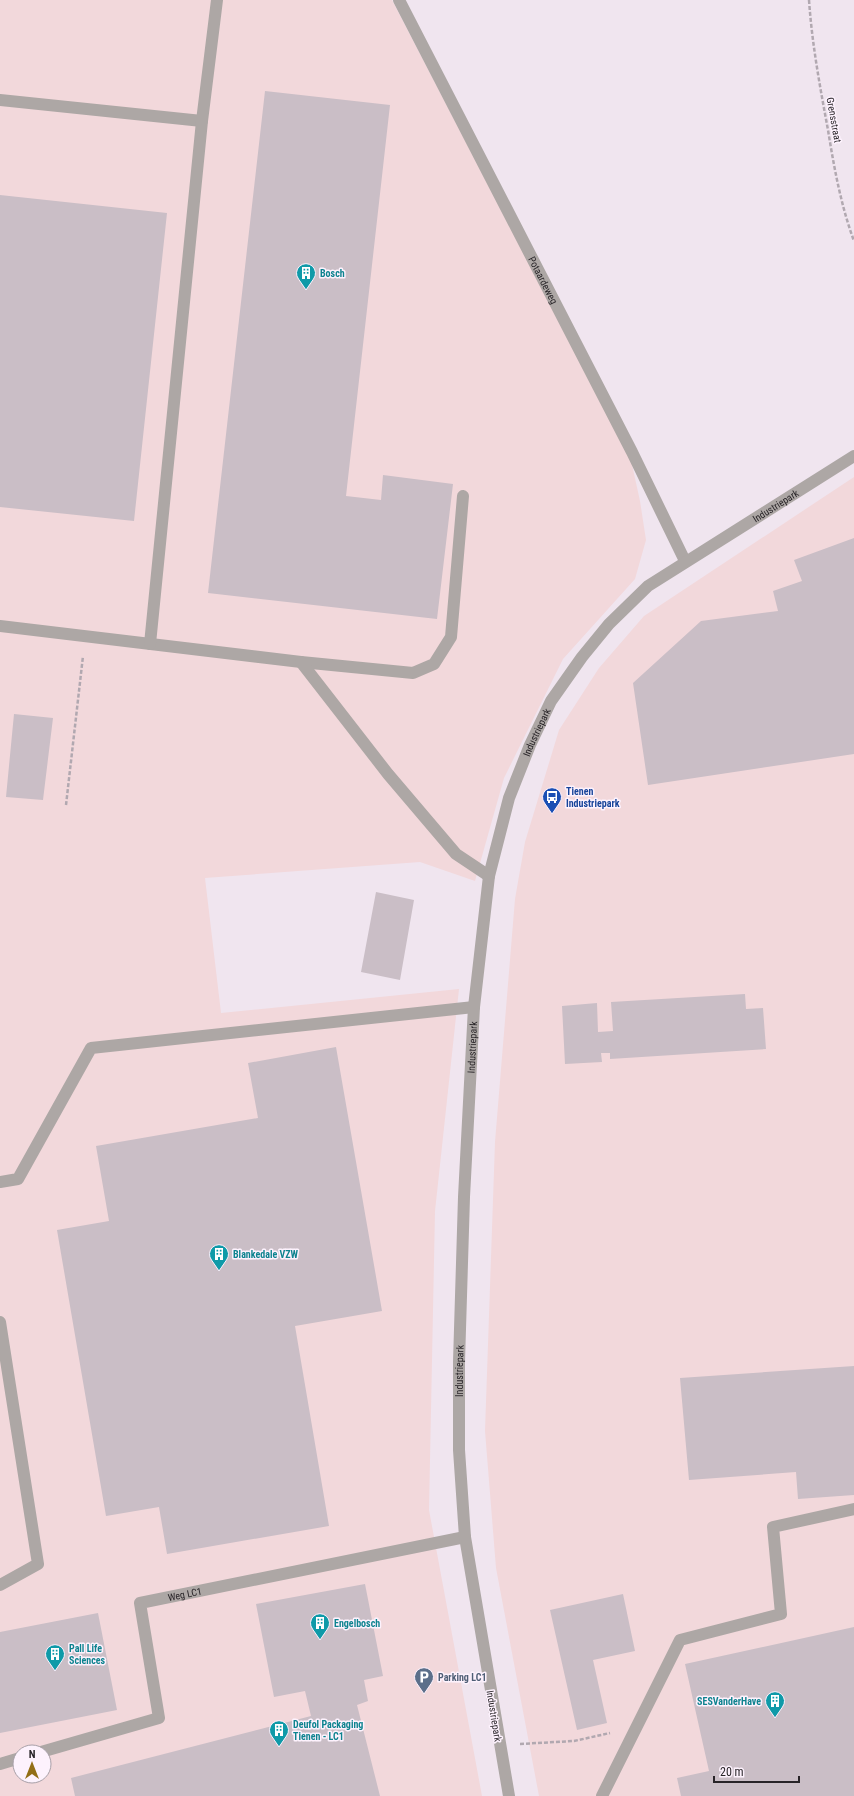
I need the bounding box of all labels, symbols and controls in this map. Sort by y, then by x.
street label: Grensstraat [825,96,843,144]
street label: Potaardeweg [527,254,560,306]
building icon: Bosch [295,262,317,290]
place label: Bosch [320,268,345,279]
street label: Industriepark [751,487,801,524]
street label: Industriepark [521,706,553,758]
bus stop icon: Tienen Industriepark [541,786,563,814]
place label: Tienen Industriepark [566,786,620,809]
street label: Industriepark [465,1020,479,1073]
building icon: Blankedale VZW [208,1243,230,1271]
place label: Blankedale VZW [233,1249,299,1260]
street label: Industriepark [453,1344,465,1397]
street label: Weg LC1 [167,1585,203,1603]
building icon: Engelbosch [309,1612,331,1640]
place label: Engelbosch [334,1618,380,1629]
building icon: Pall Life Sciences [44,1643,66,1671]
place label: Pall Life Sciences [69,1643,106,1666]
parking icon: Parking LC1 [413,1666,435,1694]
place label: Parking LC1 [438,1672,486,1683]
street label: Industriepark [485,1689,504,1743]
building icon: SESVanderHave [764,1690,786,1718]
place label: SESVanderHave [697,1696,761,1707]
building icon: Deufol Packaging Tienen - LC1 [268,1719,290,1747]
place label: Deufol Packaging Tienen - LC1 [293,1719,363,1742]
north arrow [12,1744,52,1784]
text: N [29,1748,36,1761]
scale bar [714,1758,799,1784]
text: 20 m [720,1765,744,1779]

